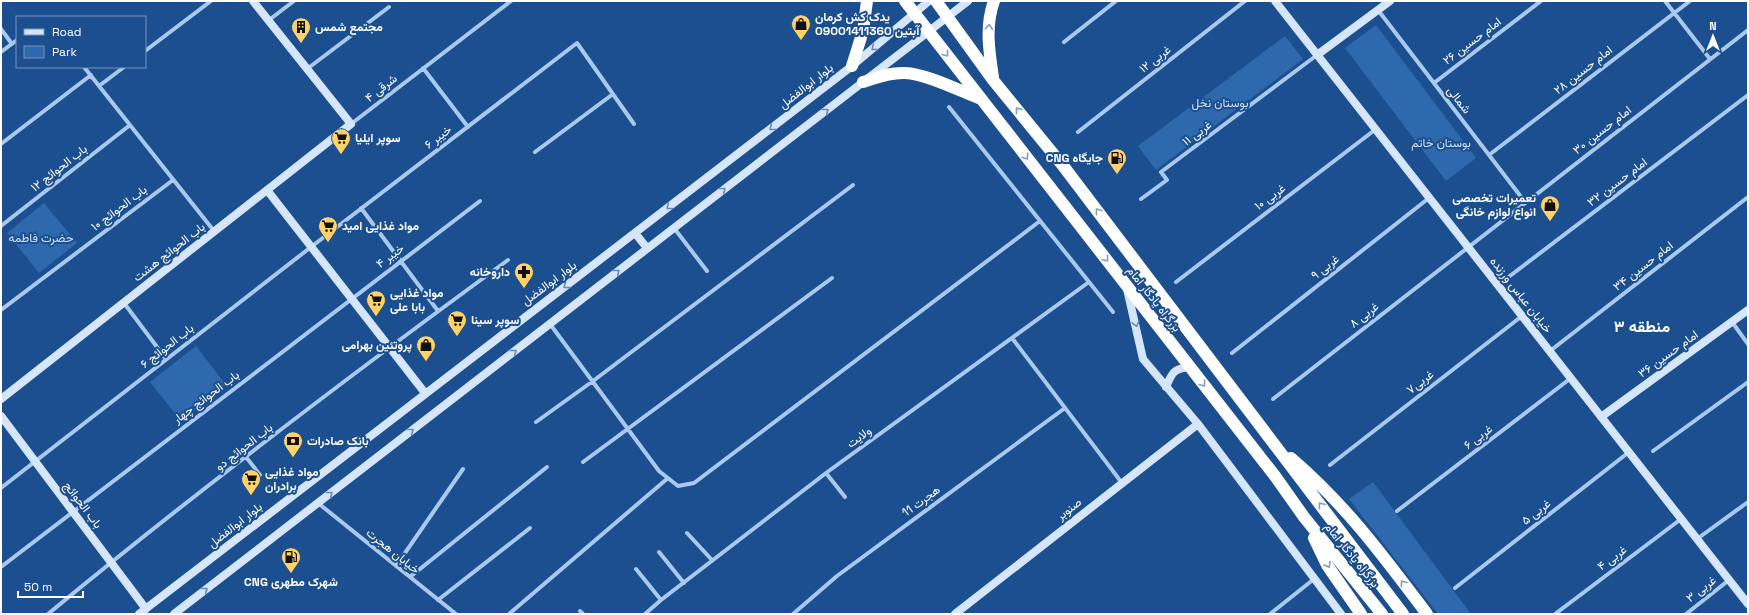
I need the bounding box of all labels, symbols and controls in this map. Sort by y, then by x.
place label: یدک کش کرمان آبتین 09001411360 [815,9,920,39]
shop icon: یدک کش کرمان آبتین 09001411360 [790,13,812,41]
street label: امام حسین ۲۶ [1439,14,1505,68]
legend [16,16,146,68]
building icon: مجتمع شمس [290,16,312,44]
north arrow [1693,16,1733,56]
place label: مجتمع شمس [315,19,383,35]
text: N [1709,19,1717,33]
text: Road [52,24,81,40]
one-way arrow [984,24,993,30]
street label: غربی ۱۲ [1136,42,1174,76]
street label: امام حسین ۲۸ [1550,42,1616,98]
one-way arrow [872,43,879,50]
text: Park [52,44,77,60]
one-way arrow [942,50,949,57]
street label: بلوار ابوالفضل [776,60,836,112]
street label: ۴ شرقی [362,70,400,106]
street label: شمالی [1443,83,1475,117]
park label: بوستان نخل [1192,95,1248,111]
street label: امام حسین ۳۰ [1569,102,1635,158]
one-way arrow [1015,107,1022,114]
one-way arrow [821,109,828,116]
street label: غربی ۱۱ [1179,117,1215,149]
street label: خیبر ۶ [421,122,455,152]
one-way arrow [769,123,776,130]
supermarket icon: سوپر ایلیا [330,127,352,155]
place label: سوپر ایلیا [355,130,401,146]
park label: بوستان خاتم [1411,135,1471,151]
street label: باب الحوائج ۱۲ [27,141,91,196]
fuel station icon: CNG جایگاه [1106,147,1128,175]
place label: CNG جایگاه [1046,150,1103,166]
one-way arrow [1021,152,1028,159]
street label: امام حسین ۳۲ [1584,154,1650,210]
street label: غربی ۱۰ [1251,180,1289,214]
street label: باب الحوائج ۱۰ [88,182,151,235]
one-way arrow [718,188,725,195]
place label: تعمیرات تخصصی انواع لوازم خانگی [1452,190,1536,220]
shop icon: تعمیرات تخصصی انواع لوازم خانگی [1539,194,1561,222]
one-way arrow [666,202,673,209]
one-way arrow [1096,209,1103,216]
supermarket icon: مواد غذایی امید [317,215,339,243]
place label: مواد غذایی امید [342,218,419,234]
street label: باب الحوائج هشت [130,219,209,286]
park label: حضرت فاطمه [8,230,74,246]
street label: امام حسین ۳۴ [1610,238,1676,294]
street label: خیبر ۴ [373,240,407,272]
street label: غربی ۹ [1307,251,1343,283]
street label: خیابان عباس ورزنده [1486,254,1556,336]
one-way arrow [1101,255,1108,262]
street label: بلوار ابوالفضل [518,257,580,309]
pharmacy icon: داروخانه [513,261,535,289]
street label: بزرگراه یادگار امام [1123,263,1185,335]
place label: داروخانه [470,264,510,280]
one-way arrow [612,270,619,277]
one-way arrow [563,281,570,288]
place label: مواد غذایی بابا علی [390,285,444,315]
supermarket icon: مواد غذایی بابا علی [365,289,387,317]
street label: غربی ۸ [1346,298,1382,332]
supermarket icon: سوپر سینا [446,309,468,337]
place label: سوپر سینا [471,312,520,328]
district label: منطقه ۳ [1614,316,1670,337]
street label: باب الحوائج ۶ [137,320,198,373]
one-way arrow [1131,321,1139,328]
street label: امام حسین ۳۶ [1635,327,1701,381]
shop icon: پروتئین بهرامی [415,334,437,362]
place label: پروتئین بهرامی [342,337,412,353]
one-way arrow [509,349,516,356]
street label: غربی۷ [1403,366,1437,398]
street label: باب الحوائج چهار [169,367,243,429]
one-way arrow [1198,379,1205,386]
street label: باب الحوائج دو [212,419,277,475]
street label: غربی ۶ [1460,421,1496,453]
street label: ولایت [843,423,875,451]
one-way arrow [406,429,413,436]
bank icon: بانک صادرات [282,430,304,458]
place label: بانک صادرات [307,433,369,449]
place label: مواد غذایی برادران [265,464,319,494]
supermarket icon: مواد غذایی برادران [240,468,262,496]
street label: باب الحوائج [59,478,106,532]
street label: هجرت 11 [899,482,943,520]
one-way arrow [326,491,333,498]
street label: صنوبر [1052,494,1085,524]
street label: غربی ۵ [1518,495,1554,529]
street label: بلوار ابوالفضل [205,499,265,551]
one-way arrow [1318,502,1325,509]
street label: بزرگراه یادگار امام [1321,519,1383,591]
street label: خیابان هجرت [363,525,423,577]
street label: غربی ۴ [1594,542,1630,574]
fuel station icon: CNG شهرک مطهری [280,546,302,574]
one-way arrow [1323,561,1330,568]
street label: غربی ۳ [1683,572,1719,606]
scale bar [18,573,83,599]
place label: CNG شهرک مطهری [244,574,338,590]
text: 50 m [24,579,52,595]
one-way arrow [1401,580,1408,587]
one-way arrow [201,588,208,595]

